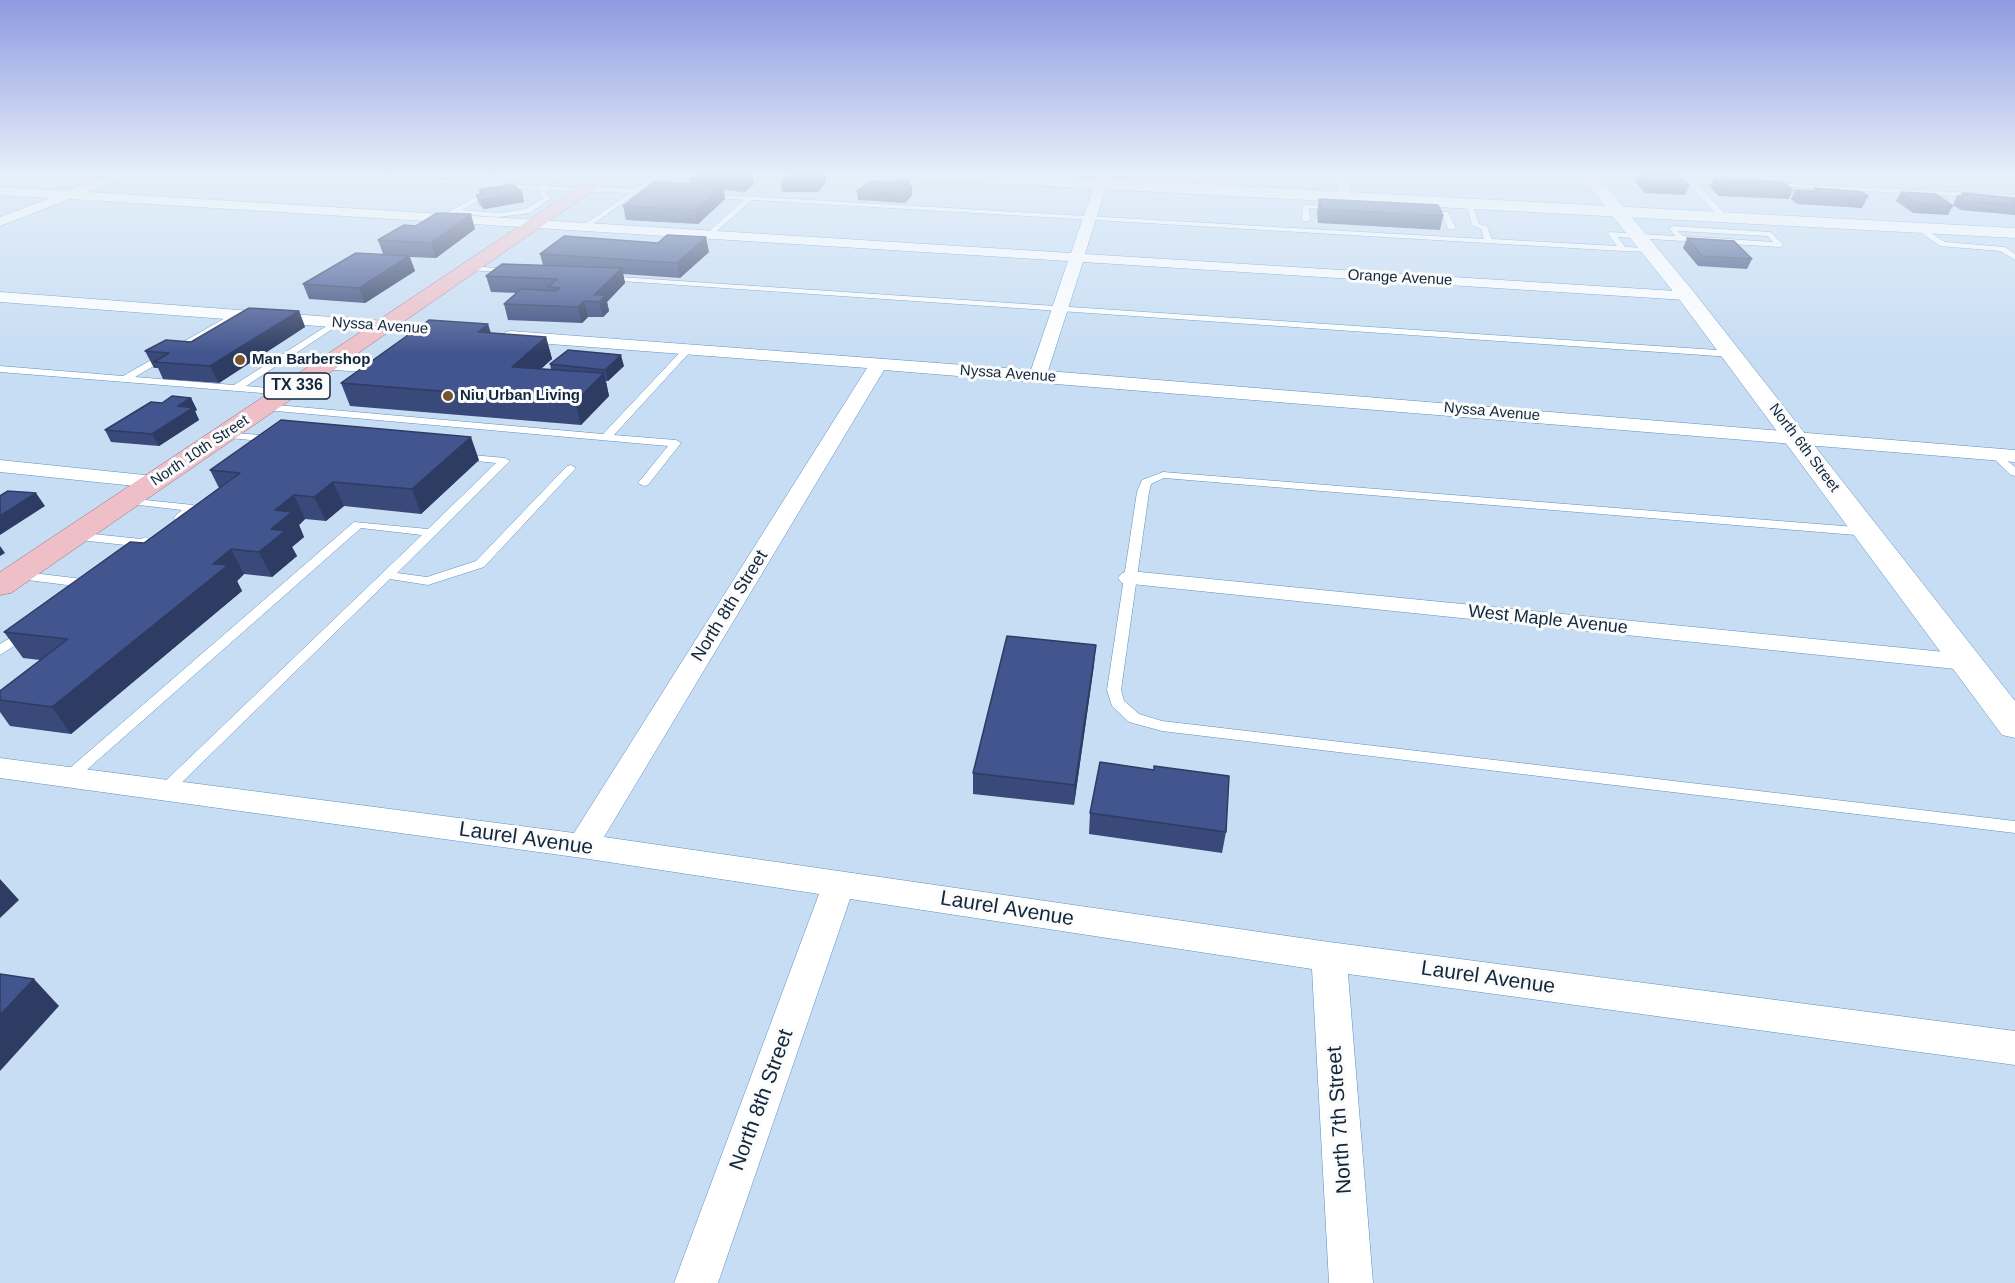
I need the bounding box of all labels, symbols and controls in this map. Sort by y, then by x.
street label: Orange Avenue [1347,266,1453,290]
street label: Nyssa Avenue [331,314,429,338]
place label: Man Barbershop [252,351,370,369]
marker: Man Barbershop [233,353,247,367]
street label: Nyssa Avenue [959,362,1057,386]
road number: TX 336 [264,373,330,399]
place label: Niu Urban Living [460,387,580,405]
marker: Niu Urban Living [441,389,455,403]
street label: Nyssa Avenue [1443,399,1541,425]
street label: North 6th Street [1765,400,1843,496]
street label: North 10th Street [148,412,252,490]
street label: North 8th Street [687,546,773,666]
street label: West Maple Avenue [1467,601,1629,639]
street label: Laurel Avenue [457,817,595,861]
street label: Laurel Avenue [938,886,1076,932]
street label: Laurel Avenue [1419,956,1557,1000]
street label: North 8th Street [725,1026,799,1174]
street label: North 7th Street [1322,1045,1358,1195]

